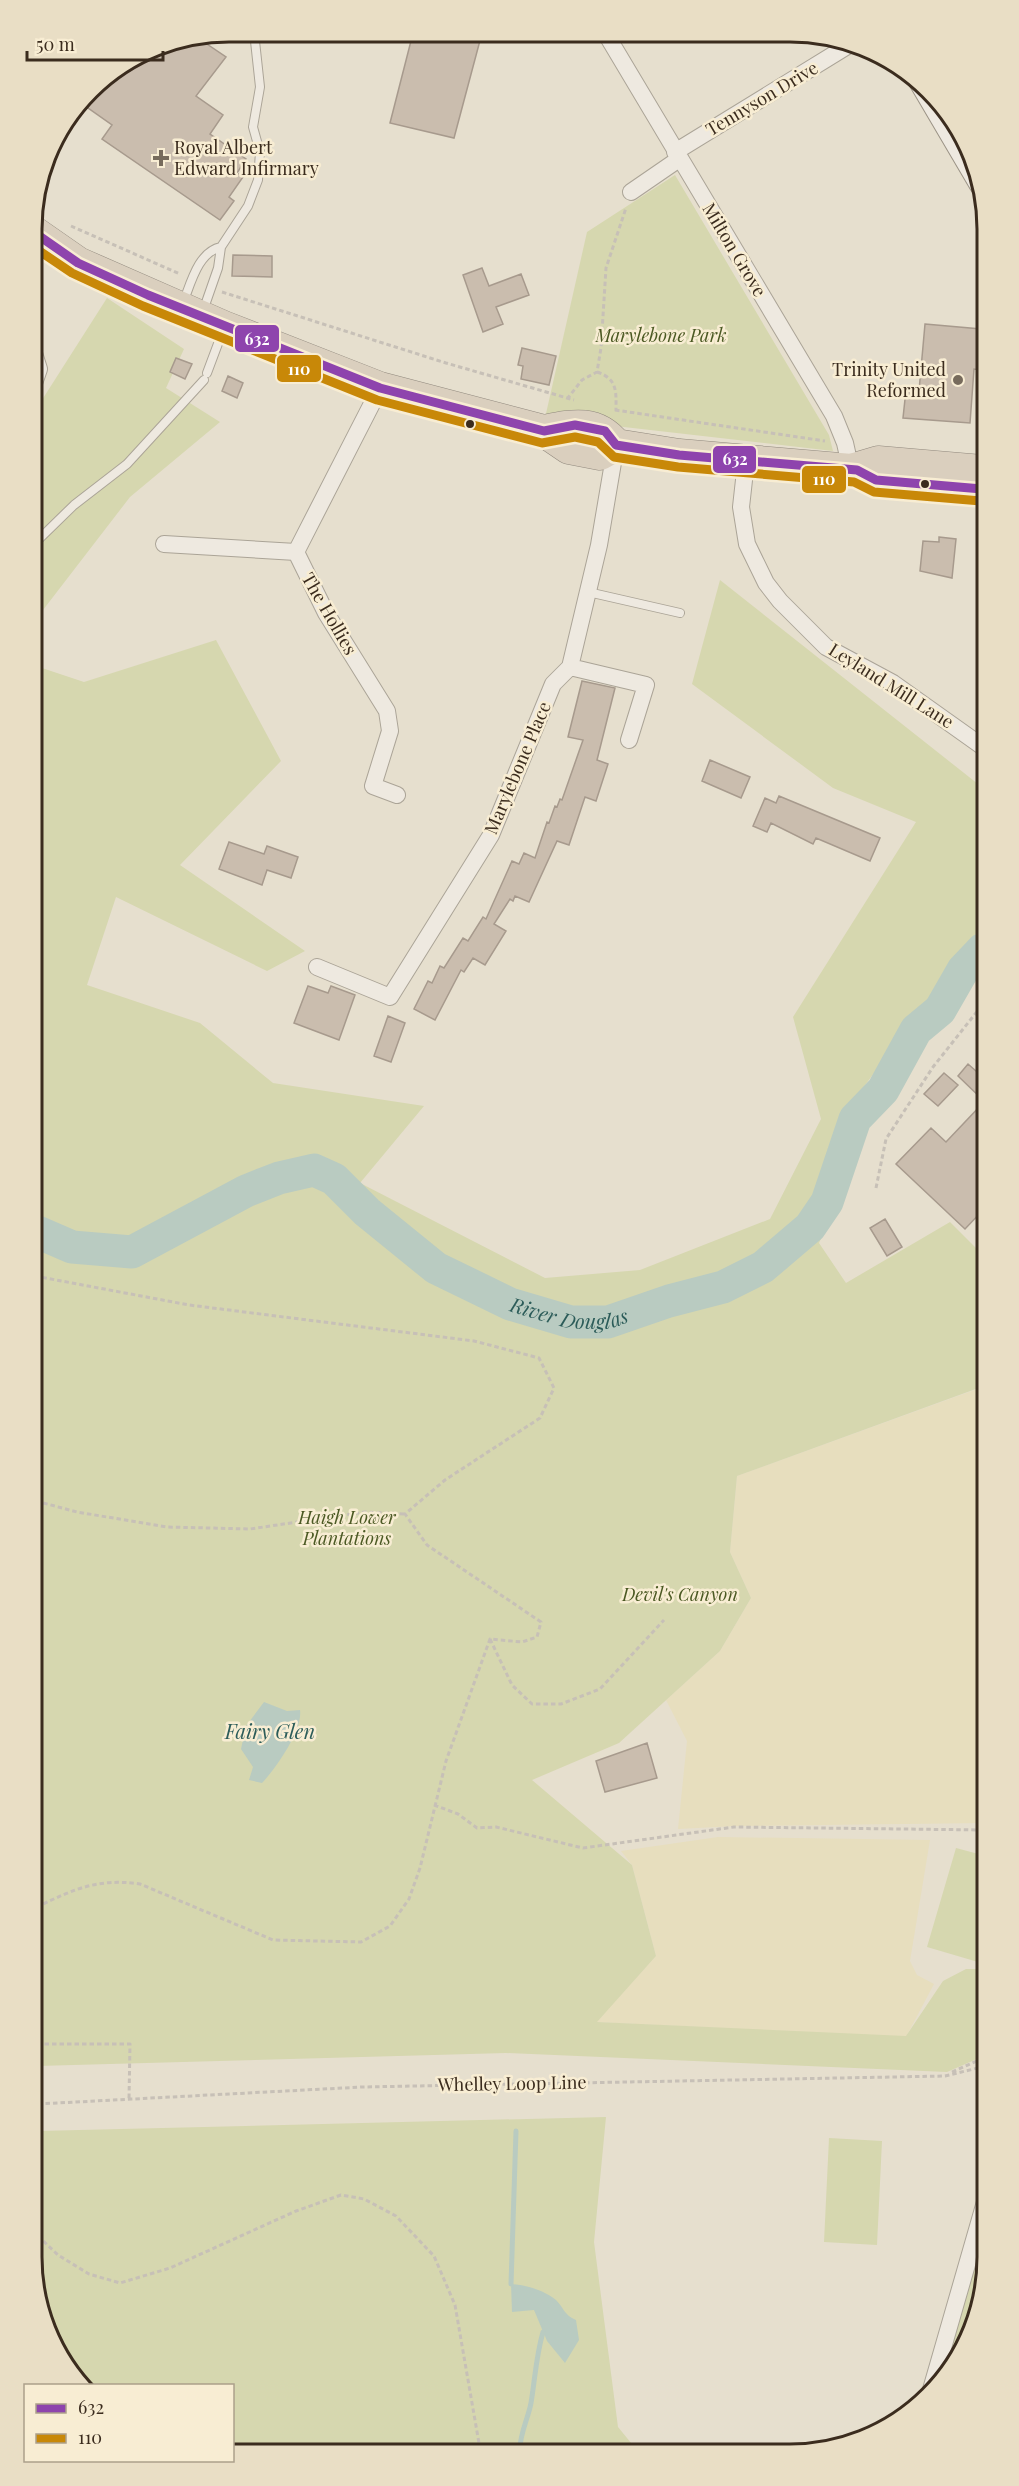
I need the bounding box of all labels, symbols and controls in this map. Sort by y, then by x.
scale bar [27,24,164,62]
text: 50 m [36,32,75,56]
street label: Tennyson Drive [701,55,822,141]
place label: Royal Albert Edward Infirmary [174,135,319,180]
marker: Royal Albert Edward Infirmary [152,149,170,167]
street label: Milton Grove [697,198,772,301]
park label: Marylebone Park [595,323,726,347]
line badge: 632 [234,324,280,353]
text: 632 [244,328,270,349]
line badge: 110 [276,354,322,383]
place label: Trinity United Reformed [832,357,947,402]
text: 110 [288,358,310,379]
marker: Trinity United Reformed [951,373,965,387]
unlabelled marker [464,418,476,430]
line badge: 632 [712,445,757,474]
text: 632 [722,448,748,469]
line badge: 110 [801,465,847,494]
text: 110 [813,468,835,489]
unlabelled marker [919,478,931,490]
street label: The Hollies [297,568,363,659]
street label: Leyland Mill Lane [825,637,959,733]
street label: Marylebone Place [478,698,556,838]
water label: River Douglas [506,1290,632,1335]
park label: Haigh Lower Plantations [297,1505,397,1550]
park label: Devil's Canyon [621,1582,738,1606]
water label: Fairy Glen [224,1717,315,1744]
street label: Whelley Loop Line [436,2070,587,2096]
legend [24,2384,234,2462]
text: 632 [78,2395,104,2419]
text: 110 [78,2425,102,2449]

